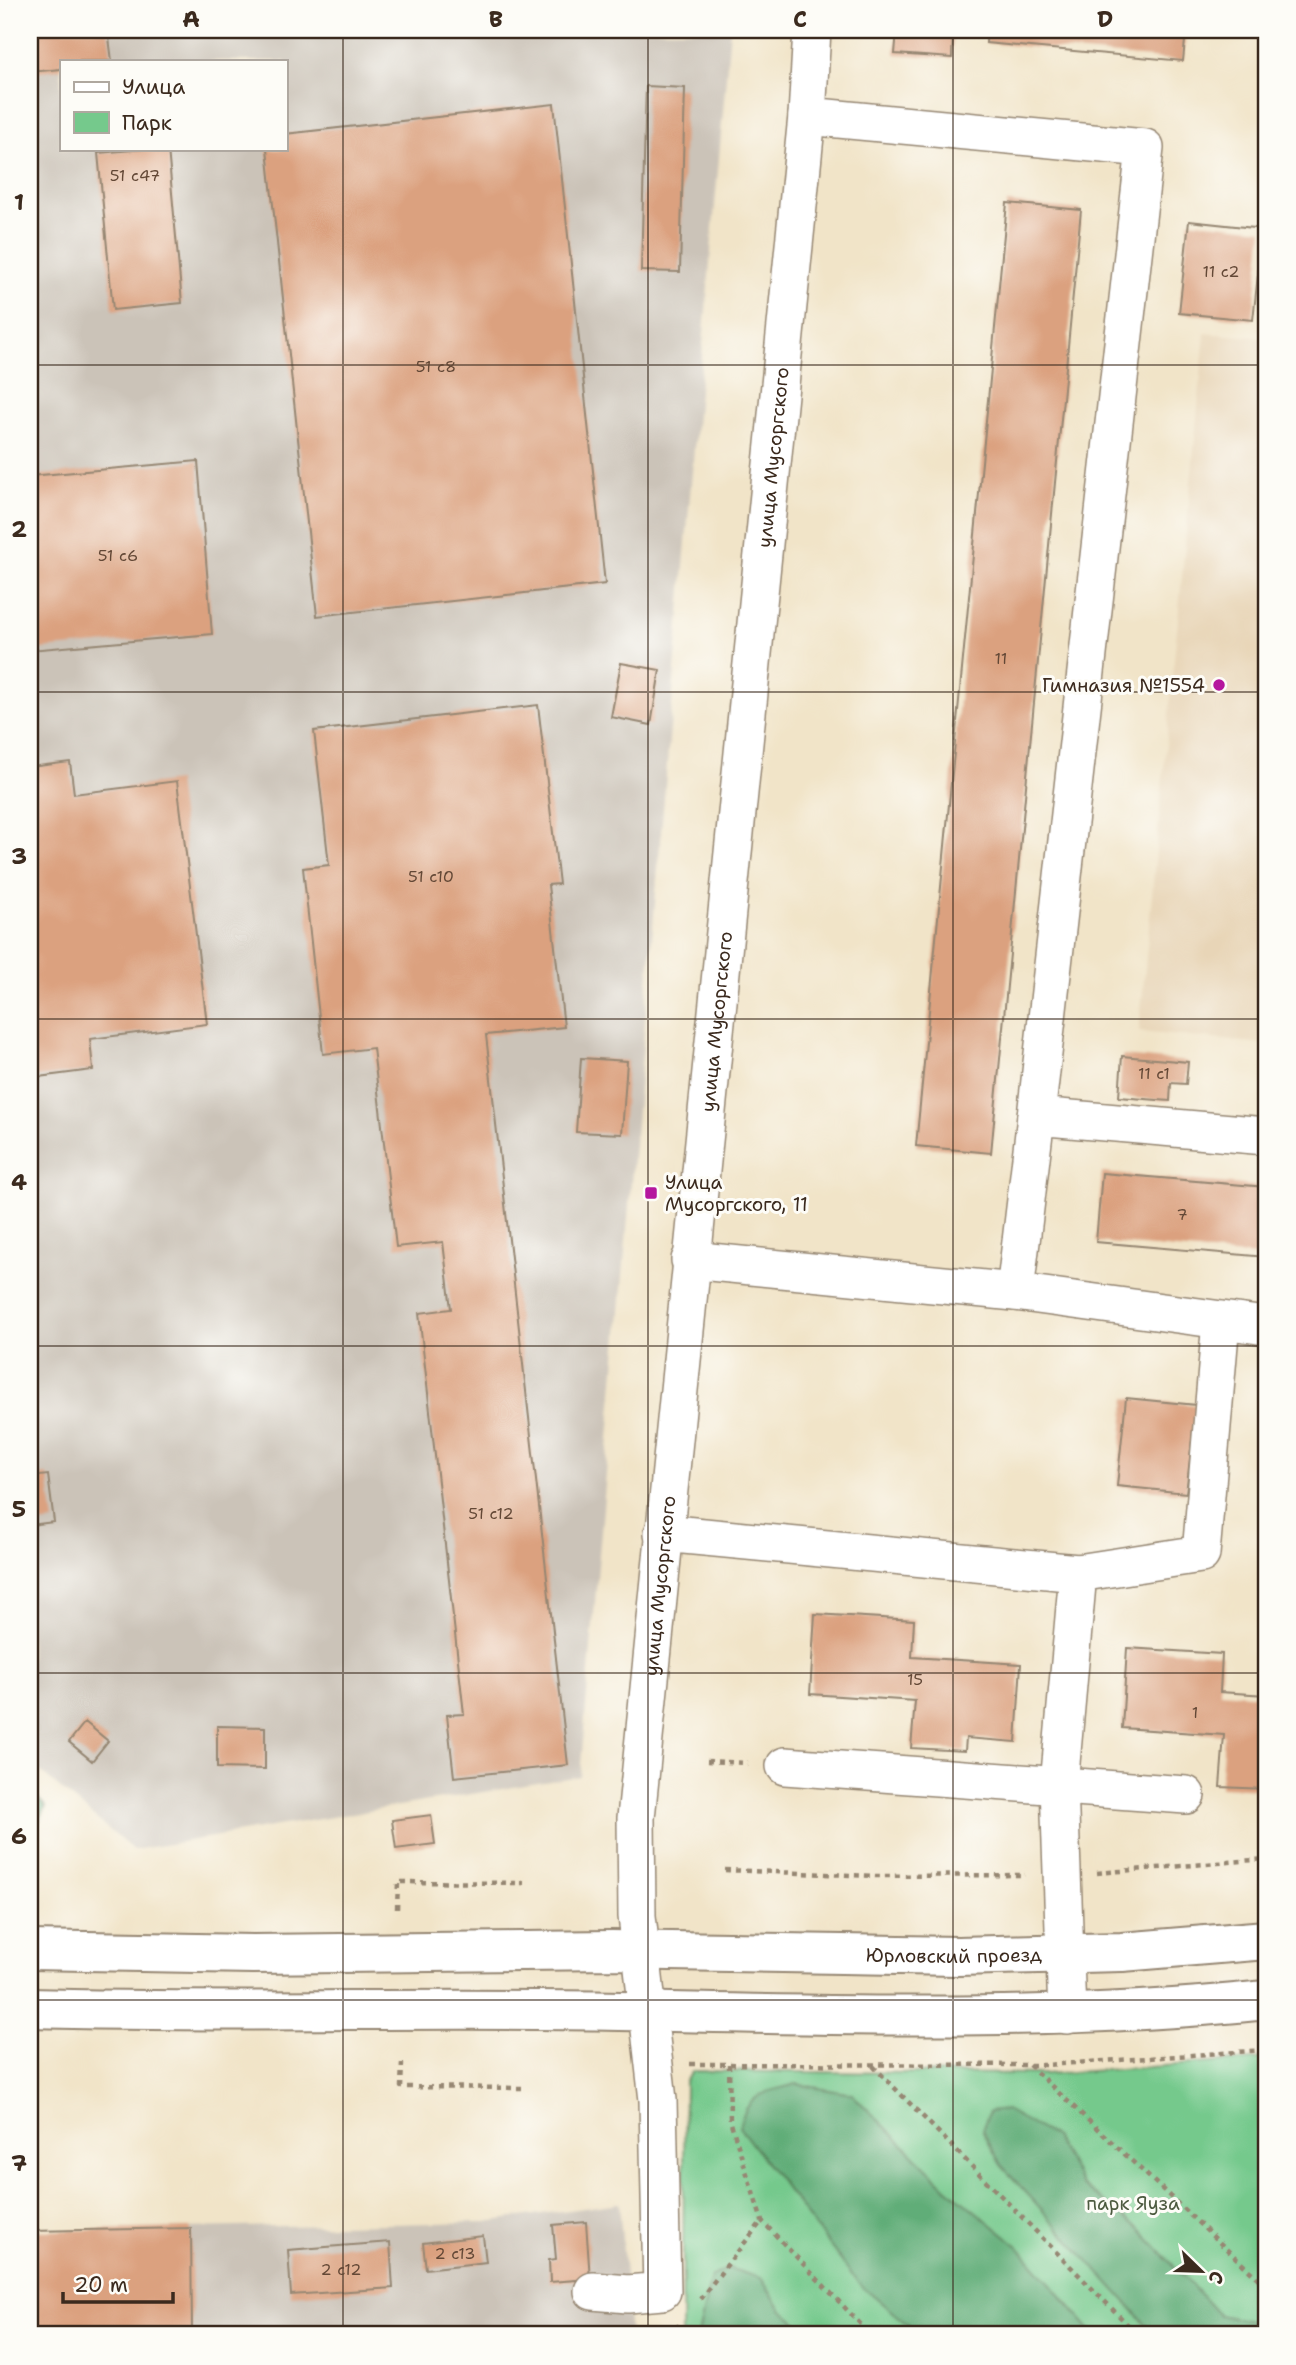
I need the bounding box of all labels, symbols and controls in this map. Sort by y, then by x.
text: A [182,4,200,34]
text: B [489,4,503,34]
text: C [793,4,807,34]
text: D [1097,4,1113,34]
legend [60,60,287,150]
text: Улица [122,73,185,101]
text: Парк [122,109,172,137]
house number: 51 с47 [110,165,160,186]
text: 1 [14,187,24,217]
house number: 11 с2 [1203,261,1239,282]
house number: 51 с8 [416,356,456,377]
street label: улица Мусоргского [752,366,795,549]
text: 2 [11,514,27,544]
house number: 51 с6 [98,545,138,566]
house number: 11 [995,648,1007,669]
place label: Гимназия №1554 [1042,673,1205,698]
marker: Гимназия №1554 [1211,677,1227,693]
text: 3 [11,841,27,871]
house number: 51 с10 [408,866,454,887]
street label: улица Мусоргского [695,930,738,1113]
house number: 11 с1 [1138,1063,1170,1084]
text: 4 [11,1167,27,1197]
place label: Улица Мусоргского, 11 [665,1170,808,1217]
marker: Улица Мусоргского, 11 [643,1185,659,1201]
house number: 7 [1176,1204,1188,1225]
text: 5 [12,1494,26,1524]
street label: улица Мусоргского [638,1494,681,1677]
house number: 51 с12 [468,1503,514,1524]
house number: 15 [907,1669,923,1690]
house number: 1 [1192,1702,1198,1723]
text: 6 [11,1821,27,1851]
street label: Юрловский проезд [866,1942,1042,1969]
text: 7 [11,2148,27,2178]
park label: парк Яуза [1086,2191,1180,2216]
north arrow [1166,2236,1236,2306]
house number: 2 с13 [435,2243,475,2264]
house number: 2 с12 [321,2259,361,2280]
scale bar [63,2260,173,2304]
text: С [1202,2267,1230,2288]
text: 20 m [74,2271,128,2299]

